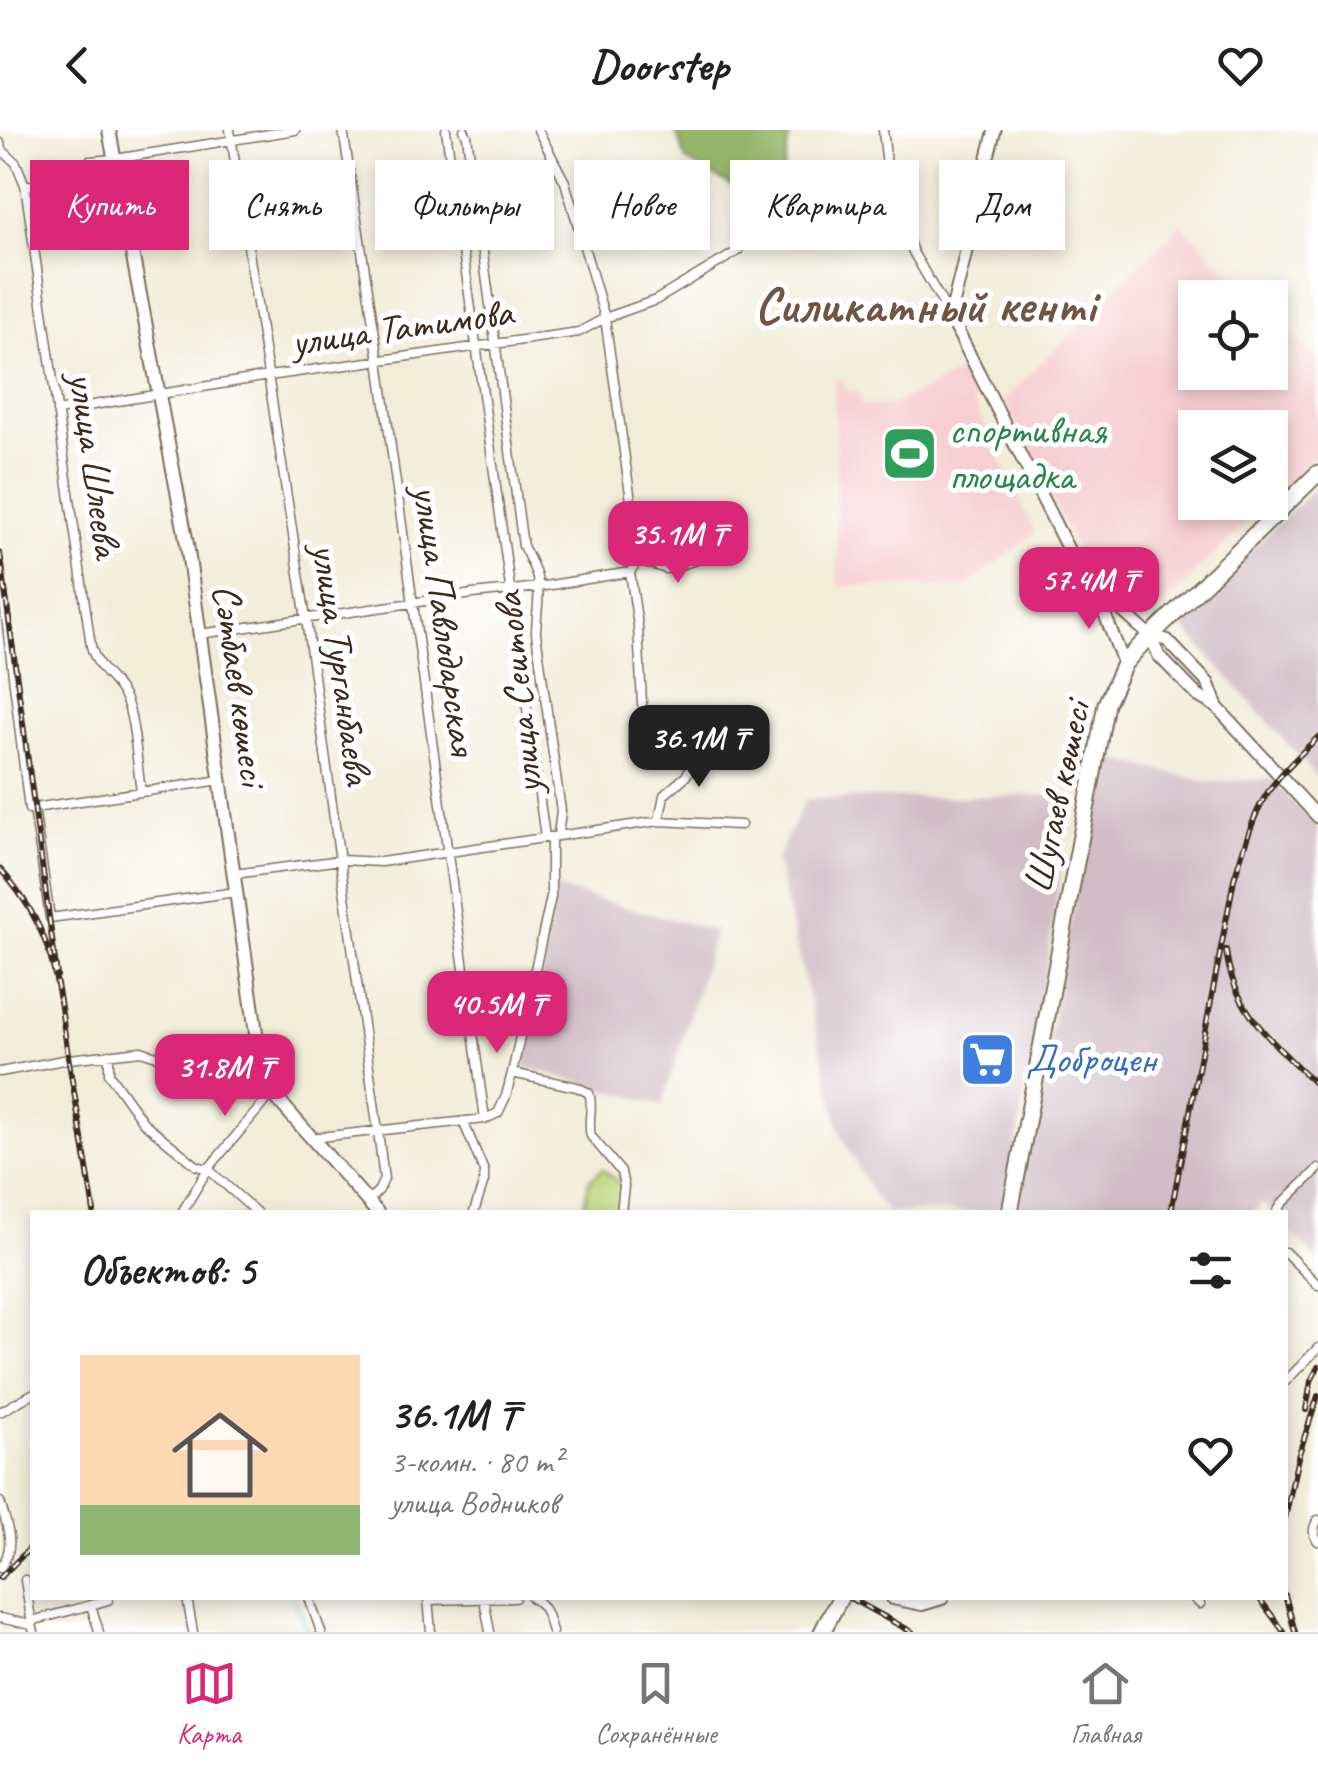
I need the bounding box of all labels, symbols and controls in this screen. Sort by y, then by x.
text: Doorstep [590,37,728,94]
icon: back [50,38,105,93]
icon: heart [1213,38,1268,93]
chip: Купить [30,160,189,250]
chip: Снять [209,160,355,250]
chip: Фильтры [375,160,554,250]
chip: Новое [574,160,710,250]
chip: Квартира [730,160,919,250]
chip: Дом [939,160,1065,250]
district label: Силикатный кенті [755,274,1102,337]
map controls [1178,280,1288,520]
button: locate [1178,280,1288,390]
street label: улица Татимова [286,286,518,368]
street label: улица Шлеева [57,367,133,564]
place label: спортивная площадка [949,405,1108,501]
button: layers [1178,410,1288,520]
sports icon: спортивная площадка [880,423,940,483]
street label: улица Павлодарская [401,480,489,760]
pin: 35.1M ₸ [586,501,770,586]
text: 35.1M ₸ [630,513,726,554]
street label: улица Турганбаева [300,538,384,790]
pin: 57.4M ₸ [997,547,1181,632]
text: 57.4M ₸ [1041,559,1137,600]
street label: Сәтбаев көшесі [201,581,279,793]
street label: улица Сеитова [482,587,554,798]
street label: Шугаев көшесі [1012,692,1103,897]
pin: 36.1M ₸ [607,705,791,790]
text: 36.1M ₸ [651,717,747,758]
pin: 40.5M ₸ [405,971,589,1056]
text: 40.5M ₸ [449,983,545,1024]
supermarket icon: Доброцен [957,1029,1017,1089]
pin: 31.8M ₸ [133,1034,317,1119]
place label: Доброцен [1026,1034,1159,1084]
text: 31.8M ₸ [177,1046,273,1087]
icon: filters [1183,1243,1238,1298]
text: Объектов: 5 [80,1244,255,1297]
text: 36.1M ₸ [390,1388,517,1441]
icon: home [160,1395,280,1515]
icon: heart [1183,1428,1238,1483]
text: 3-комн. · 80 m² [390,1441,562,1482]
text: улица Водников [390,1482,558,1523]
tab: Карта [177,1656,241,1751]
tab: Сохранённые [595,1656,717,1751]
tab: Главная [1071,1656,1141,1751]

